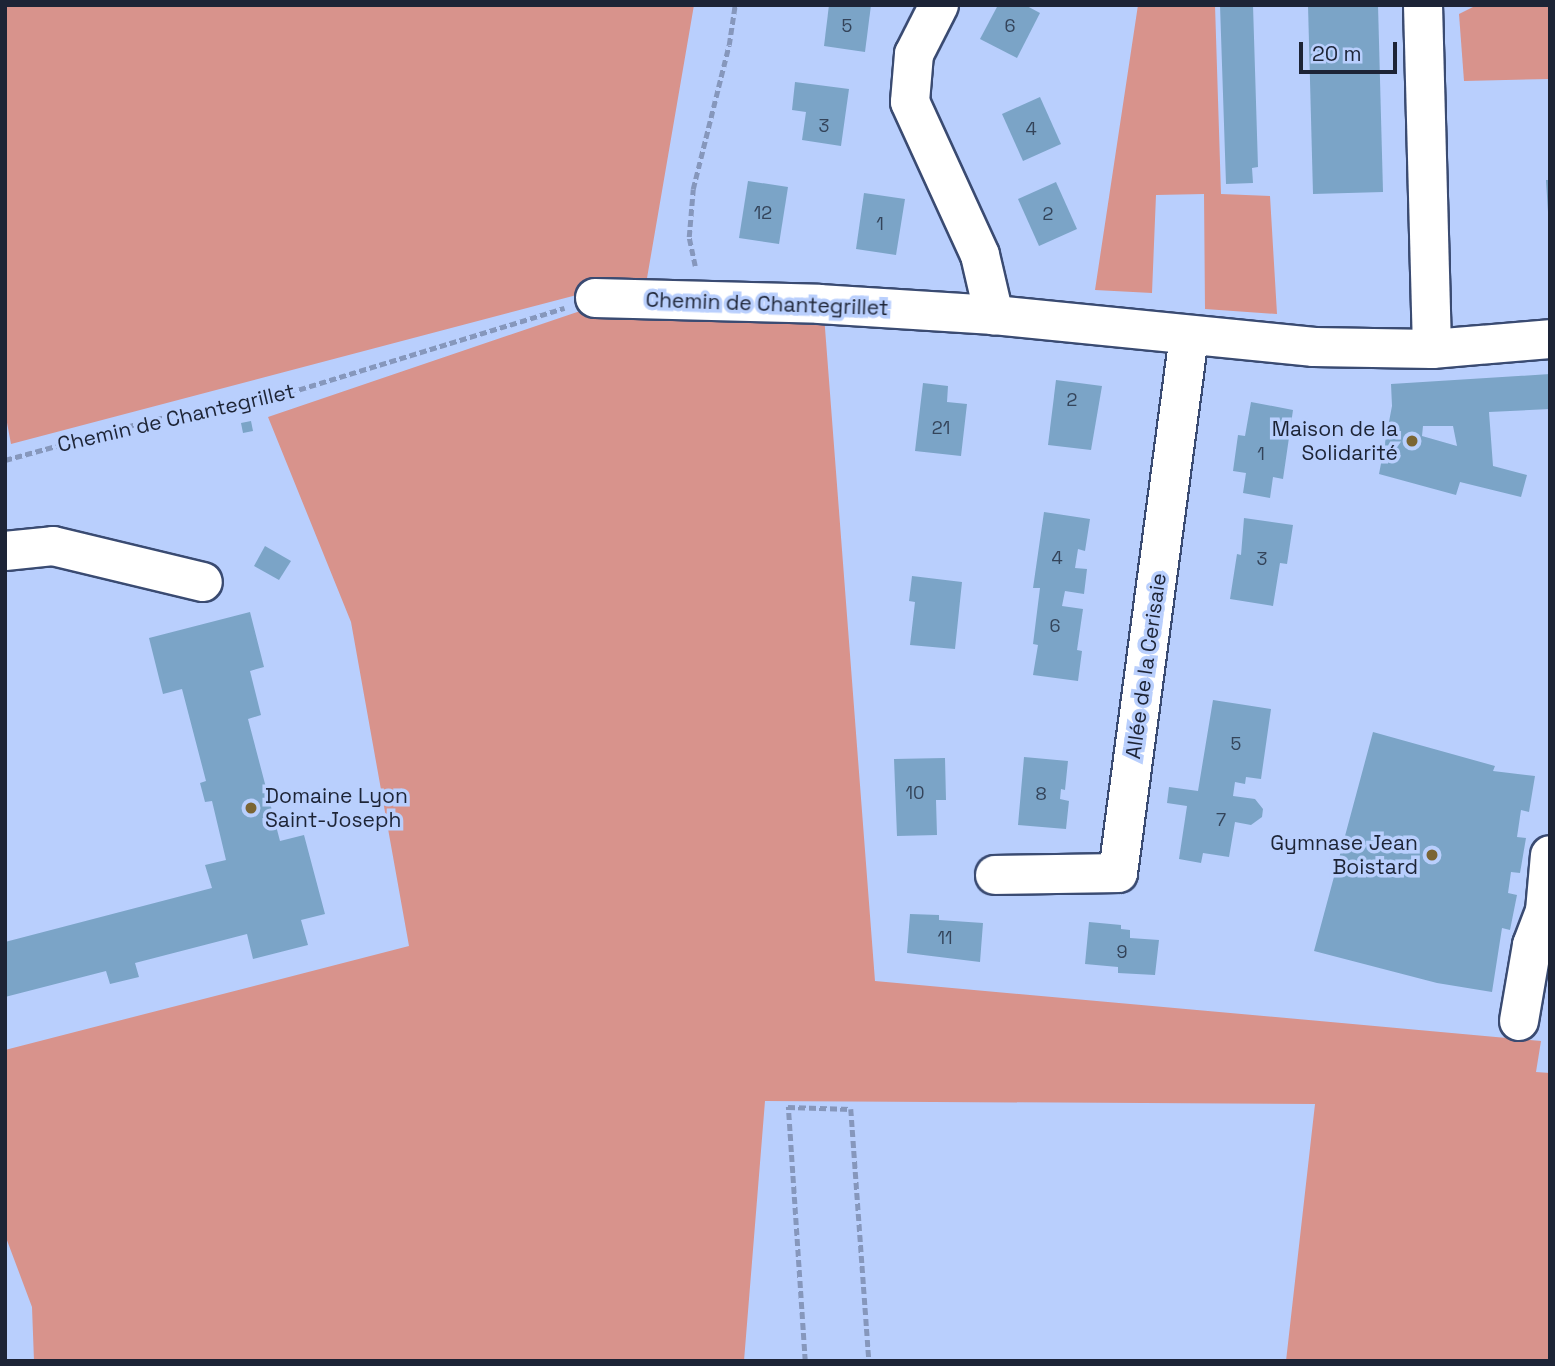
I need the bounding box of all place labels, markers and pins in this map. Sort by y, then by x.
place label: Maison de la Solidarité [1272,416,1398,466]
marker: Maison de la Solidarité [1404,433,1420,449]
place label: Domaine Lyon Saint-Joseph [265,783,408,833]
marker: Domaine Lyon Saint-Joseph [243,800,259,816]
place label: Gymnase Jean Boistard [1270,830,1418,880]
marker: Gymnase Jean Boistard [1424,847,1440,863]

